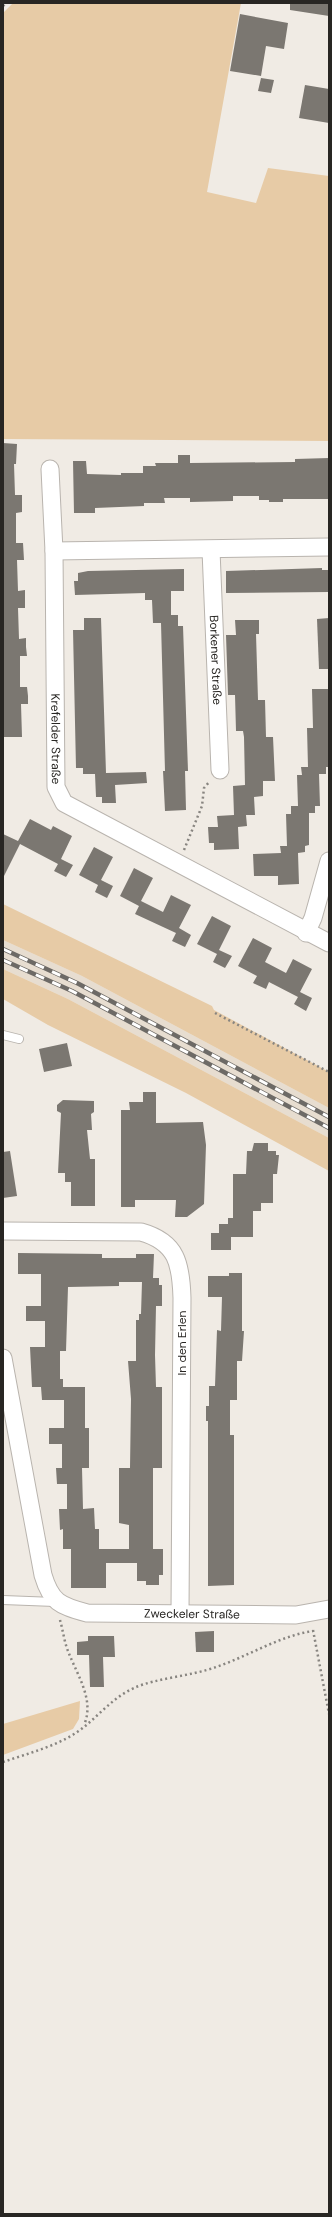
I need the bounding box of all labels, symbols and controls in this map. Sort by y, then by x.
street label: Borkener Straße [206,615,225,705]
street label: Krefelder Straße [47,693,64,784]
street label: In den Erlen [174,1310,190,1375]
street label: Zweckeler Straße [144,1606,240,1622]

